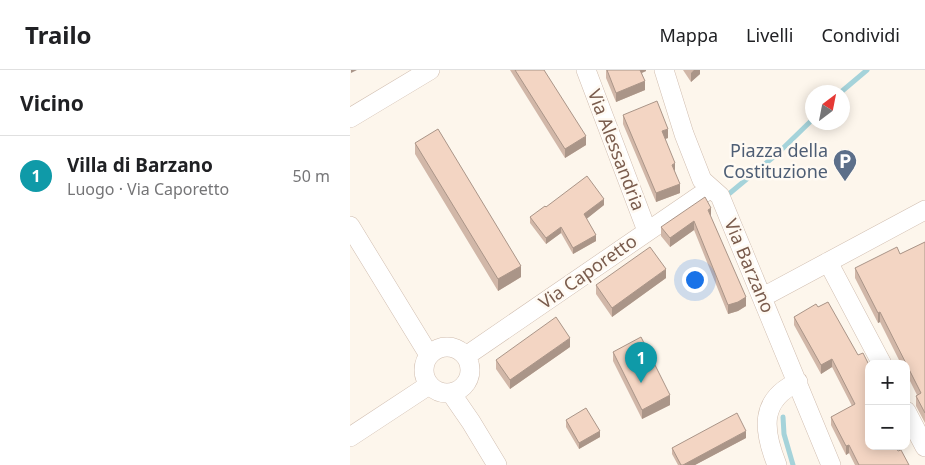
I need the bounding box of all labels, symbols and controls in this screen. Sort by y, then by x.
text: Trailo [25,18,92,51]
text: Mappa [659,23,718,47]
text: Livelli [746,23,793,47]
text: Condividi [821,23,900,47]
street label: Via Alessandria [583,85,651,214]
north arrow [805,85,850,130]
text: Vicino [20,89,84,117]
place label: Piazza della Costituzione [723,138,828,183]
parking icon: Piazza della Costituzione [832,148,858,182]
text: Villa di Barzano [67,152,213,178]
text: 1 [31,165,41,187]
text: 50 m [293,165,330,187]
text: Luogo · Via Caporetto [67,178,229,200]
street label: Via Barzano [719,215,781,316]
street label: Via Caporetto [534,228,641,314]
your location [682,267,708,293]
pin: 1 [625,342,657,383]
map controls [865,360,910,450]
button: + [865,360,910,405]
button: − [865,405,910,450]

